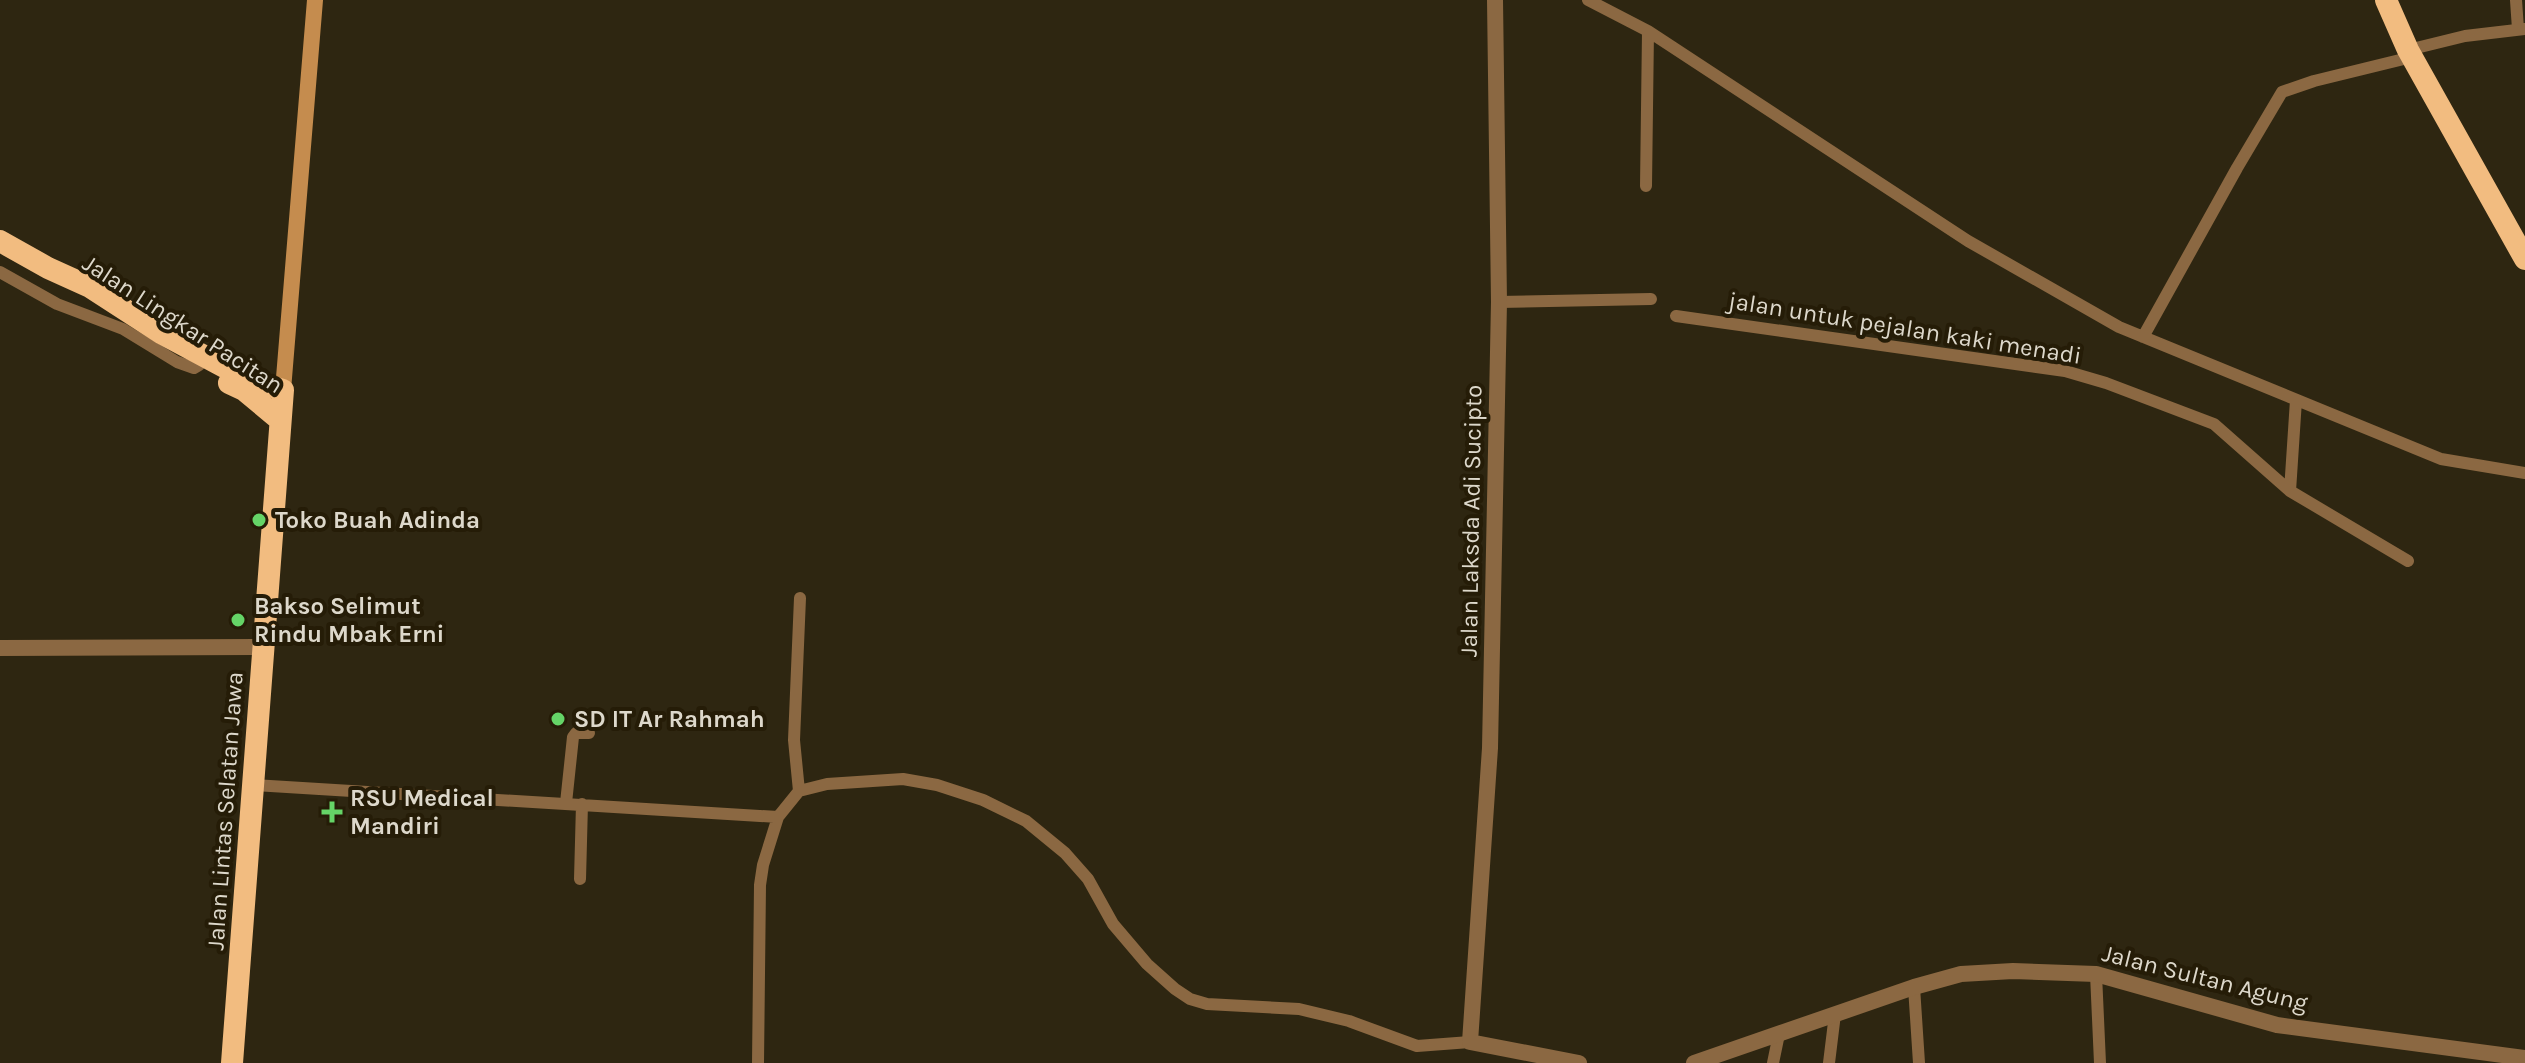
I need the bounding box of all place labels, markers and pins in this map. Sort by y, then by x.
place label: Toko Buah Adinda [275,506,480,534]
marker: Toko Buah Adinda [250,511,268,529]
place label: Bakso Selimut Rindu Mbak Erni [254,592,444,648]
marker: Bakso Selimut Rindu Mbak Erni [229,611,247,629]
place label: SD IT Ar Rahmah [574,705,765,733]
marker: SD IT Ar Rahmah [549,710,567,728]
place label: RSU Medical Mandiri [350,784,494,840]
marker: RSU Medical Mandiri [321,801,343,823]

